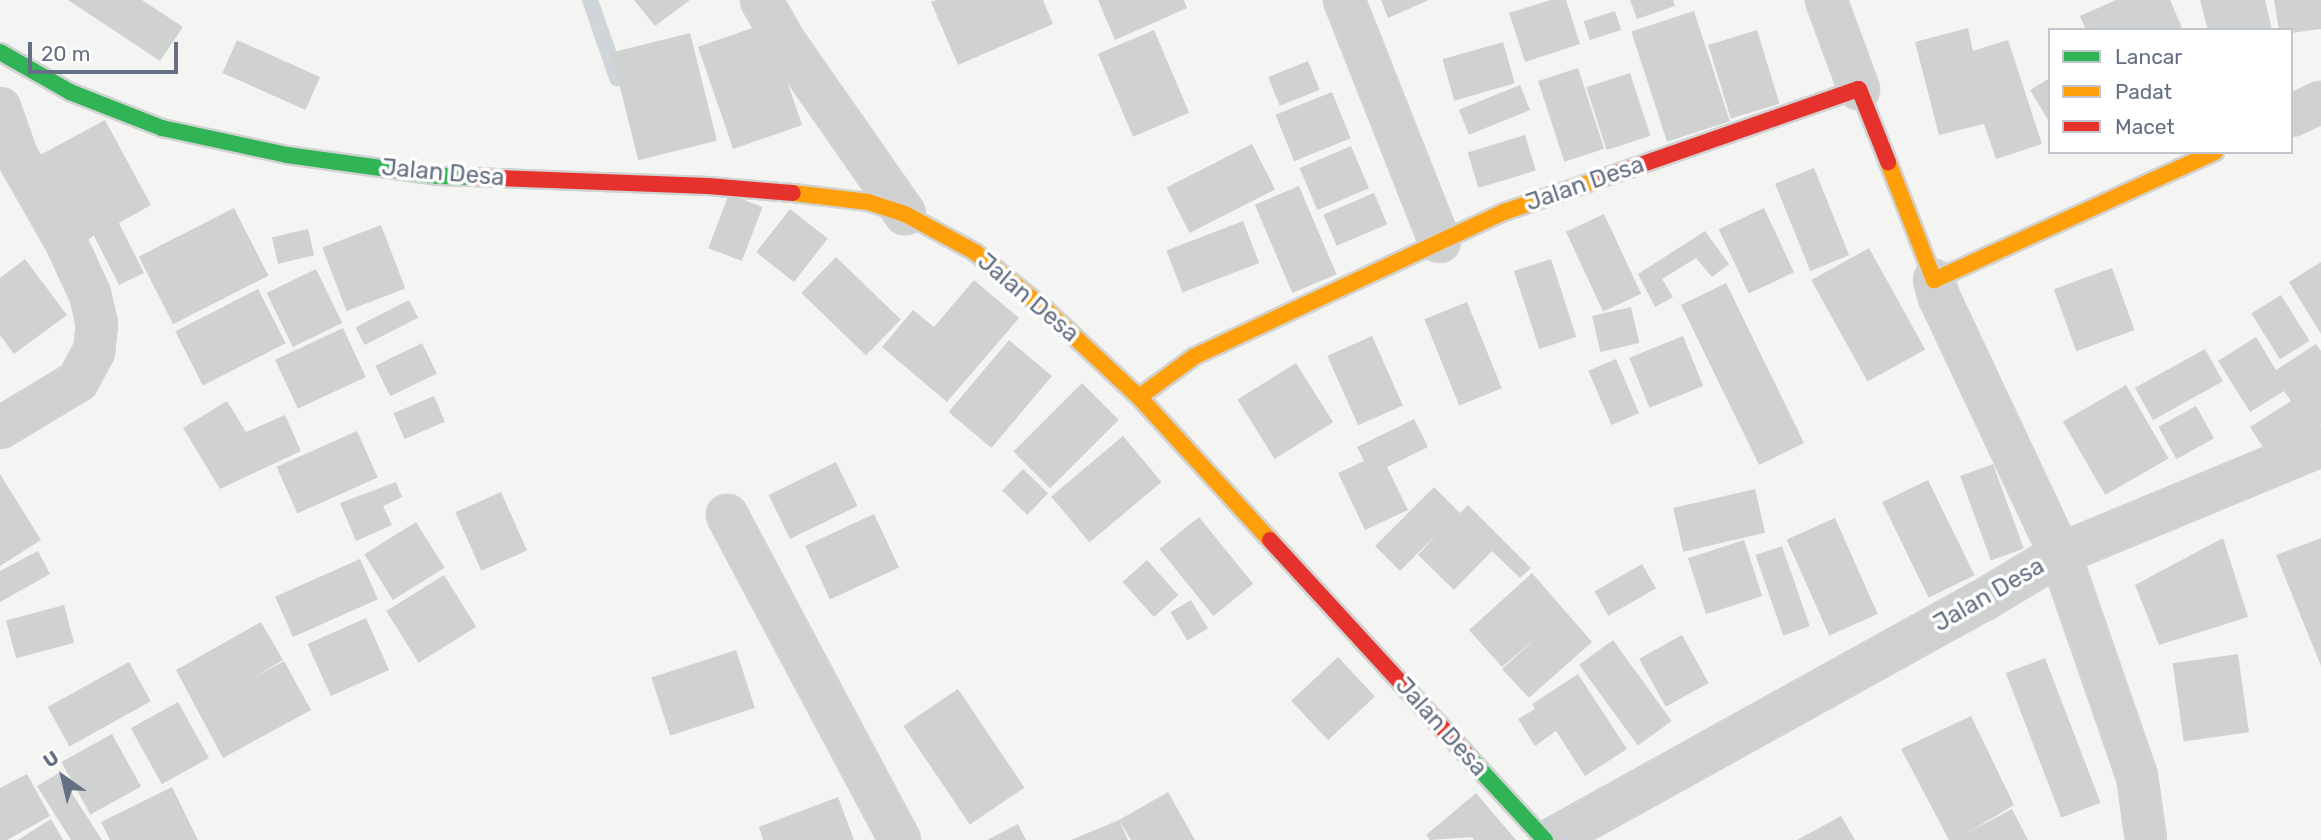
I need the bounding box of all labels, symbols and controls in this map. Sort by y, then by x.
scale bar [32,28,182,72]
legend [2048,28,2293,154]
text: 20 m [41,41,90,66]
text: Lancar [2115,44,2182,69]
text: Padat [2115,79,2172,104]
text: Macet [2115,114,2175,139]
street label: Jalan Desa [1522,150,1648,218]
street label: Jalan Desa [380,153,506,193]
street label: Jalan Desa [972,247,1084,349]
street label: Jalan Desa [1928,552,2050,638]
street label: Jalan Desa [1389,672,1493,782]
north arrow [28,742,98,812]
text: U [39,746,63,773]

